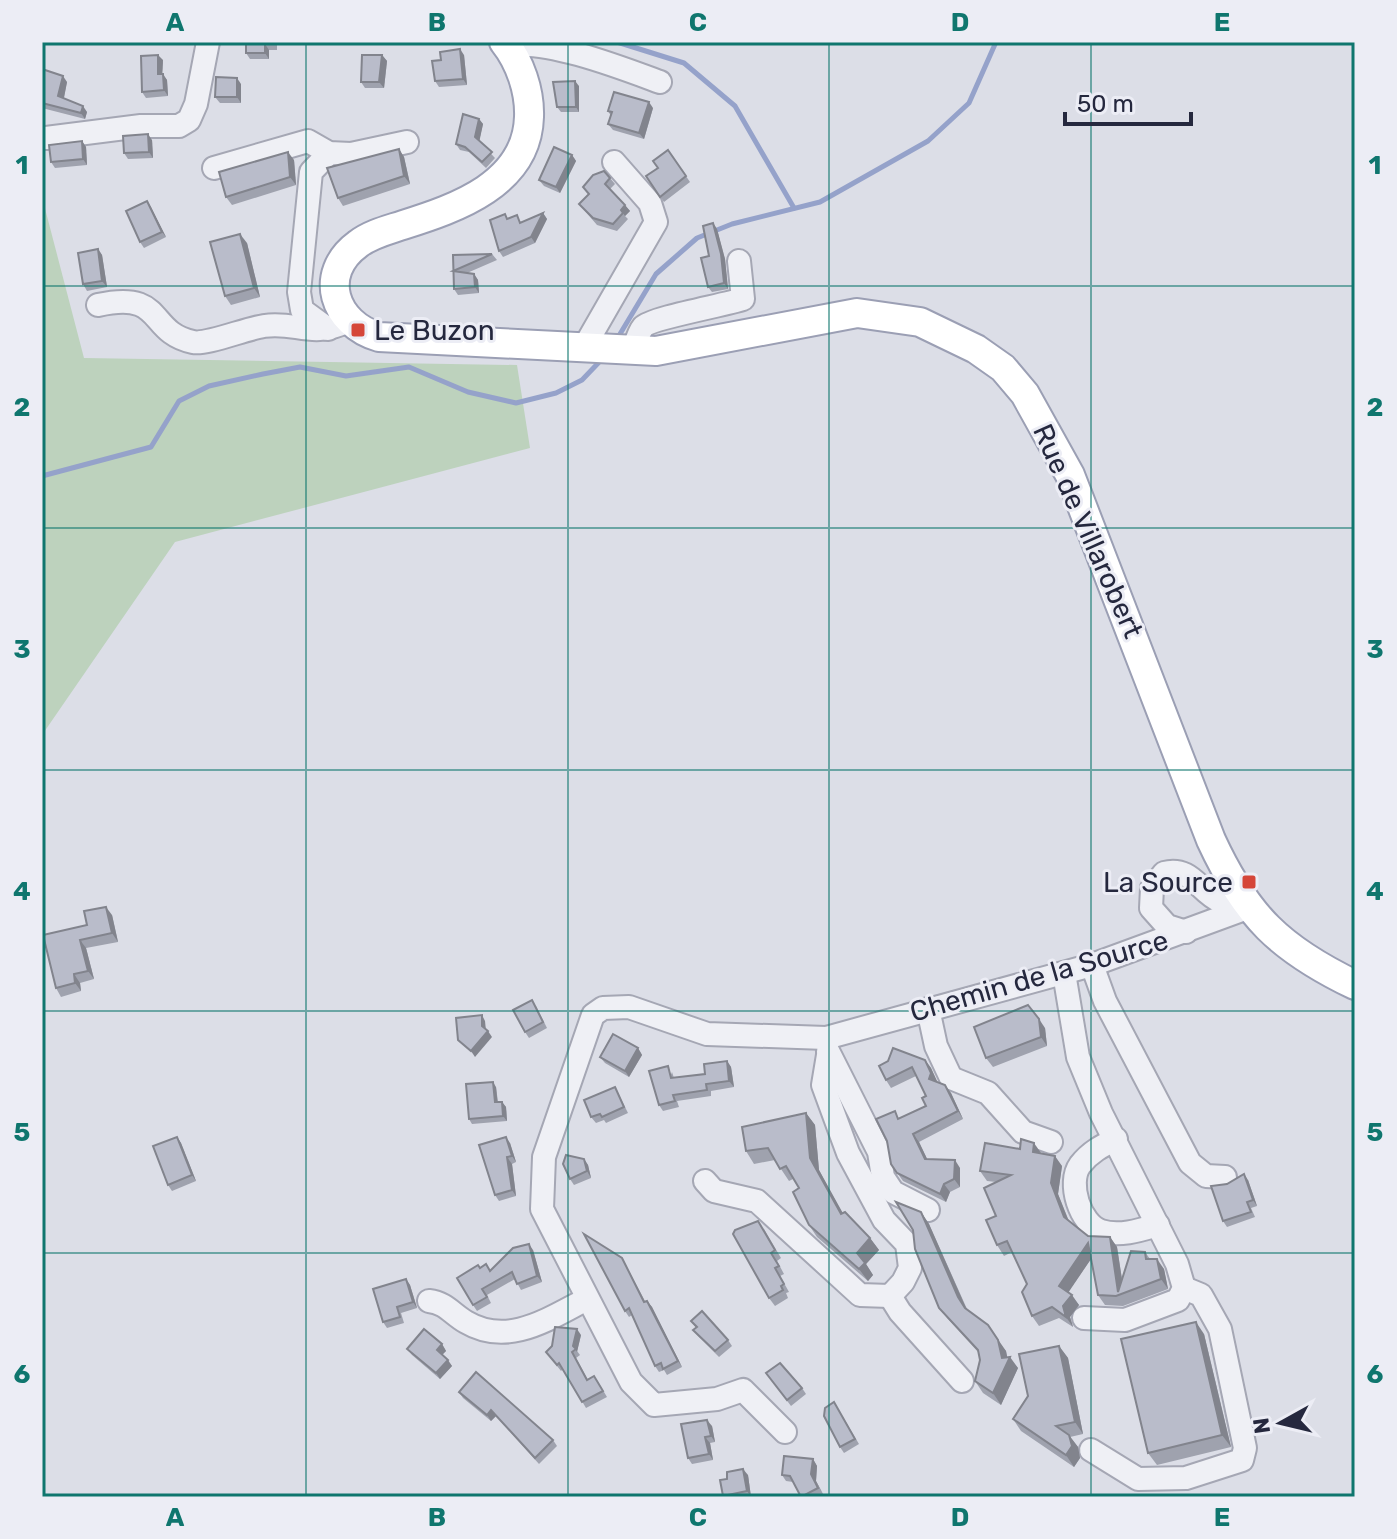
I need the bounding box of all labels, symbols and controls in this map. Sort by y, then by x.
text: A [166,7,185,38]
text: B [428,7,446,38]
text: C [689,7,707,38]
text: D [951,7,969,38]
text: E [1214,7,1230,38]
scale bar [1065,76,1191,126]
text: 50 m [1077,90,1134,118]
text: 1 [16,150,28,181]
text: 1 [1369,150,1381,181]
place label: Le Buzon [374,314,495,347]
marker: Le Buzon [349,321,367,339]
text: 2 [14,392,30,423]
text: 2 [1367,392,1383,423]
street label: Rue de Villarobert [1026,419,1150,643]
text: 3 [13,634,31,665]
text: 3 [1366,634,1384,665]
place label: La Source [1103,866,1233,899]
marker: La Source [1240,873,1258,891]
text: 4 [13,876,31,907]
text: 4 [1366,876,1384,907]
street label: Chemin de la Source [906,923,1172,1029]
text: 5 [14,1117,30,1148]
text: 5 [1367,1117,1383,1148]
text: 6 [14,1359,31,1390]
text: 6 [1367,1359,1384,1390]
north arrow [1241,1383,1321,1463]
text: N [1247,1416,1276,1435]
text: A [166,1502,185,1533]
text: B [428,1502,446,1533]
text: C [689,1502,707,1533]
text: D [951,1502,969,1533]
text: E [1214,1502,1230,1533]

